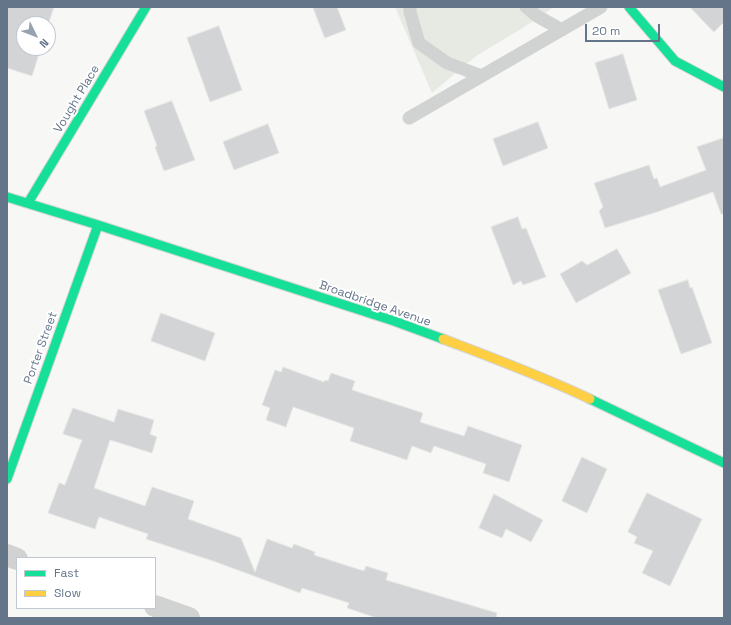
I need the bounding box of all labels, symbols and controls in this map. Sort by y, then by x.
north arrow [16,16,56,56]
scale bar [587,16,662,42]
text: 20 m [592,23,620,39]
text: N [36,36,52,51]
street label: Vought Place [51,63,103,135]
street label: Broadbridge Avenue [317,278,433,330]
street label: Porter Street [21,310,61,386]
legend [16,557,156,609]
text: Fast [54,565,79,581]
text: Slow [54,585,81,601]

